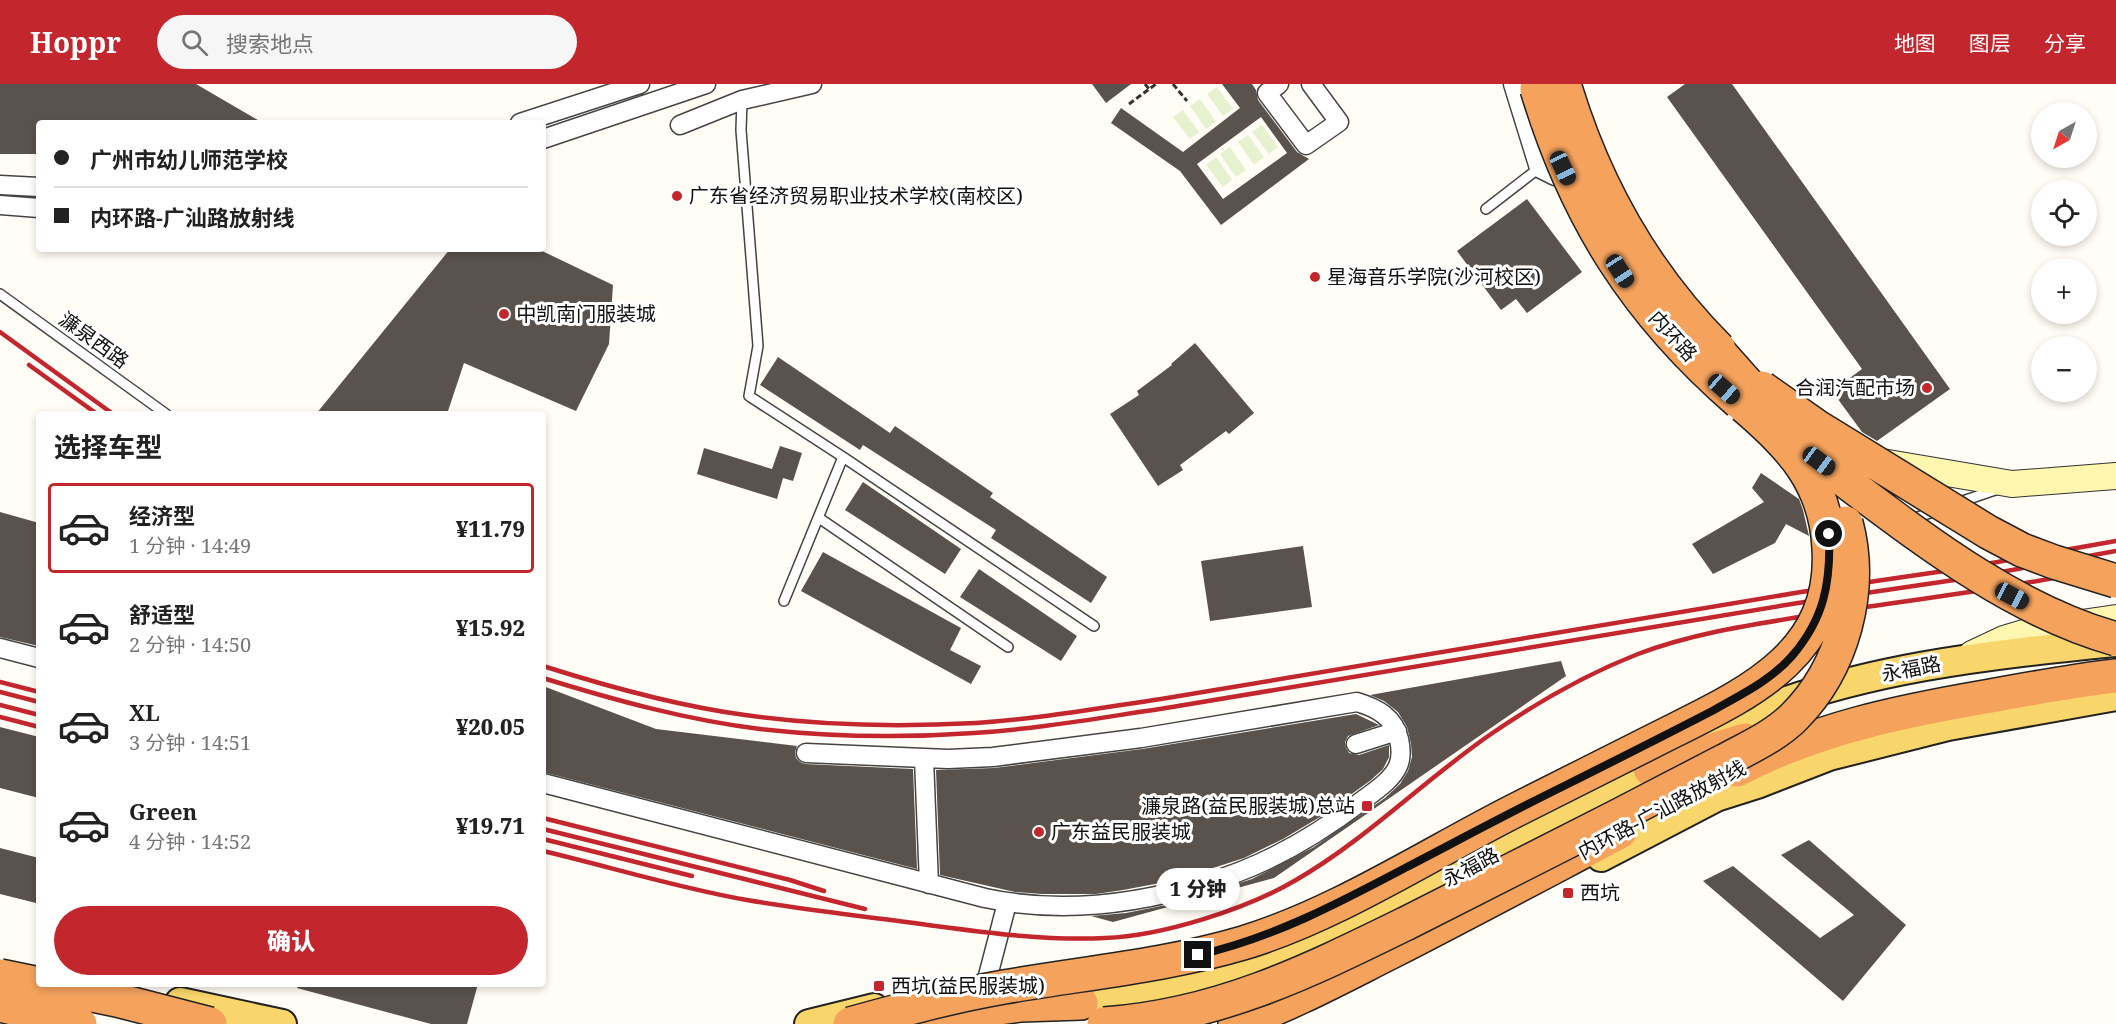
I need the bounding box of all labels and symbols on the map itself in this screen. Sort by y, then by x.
north arrow [2031,102,2097,168]
car [1547,148,1579,188]
place label: 广东省经济贸易职业技术学校(南校区) [689,182,1023,209]
marker: 广东省经济贸易职业技术学校(南校区) [670,189,684,203]
car [1603,251,1637,291]
place label: 星海音乐学院(沙河校区) [1327,263,1541,290]
marker: 星海音乐学院(沙河校区) [1308,270,1322,284]
place label: 中凯南门服装城 [516,300,656,327]
street label: 内环路 [1643,304,1703,367]
street label: 濂泉西路 [54,305,135,374]
marker: 中凯南门服装城 [497,307,511,321]
car [1705,370,1743,408]
place label: 合润汽配市场 [1795,374,1915,401]
marker: 合润汽配市场 [1920,381,1934,395]
car [1799,443,1839,479]
route start [1815,520,1842,547]
car [1992,580,2032,612]
street label: 永福路 [1879,650,1943,687]
street label: 内环路-广汕路放射线 [1573,754,1750,865]
place label: 濂泉路(益民服装城)总站 [1141,792,1355,819]
marker: 濂泉路(益民服装城)总站 [1360,799,1374,813]
place label: 广东益民服装城 [1051,818,1191,845]
marker: 广东益民服装城 [1032,825,1046,839]
street label: 永福路 [1438,841,1504,893]
callout: 1 分钟 [1156,868,1240,910]
place label: 西坑 [1580,879,1620,906]
marker: 西坑 [1561,886,1575,900]
route end [1184,941,1211,968]
place label: 西坑(益民服装城) [891,972,1045,999]
marker: 西坑(益民服装城) [872,979,886,993]

